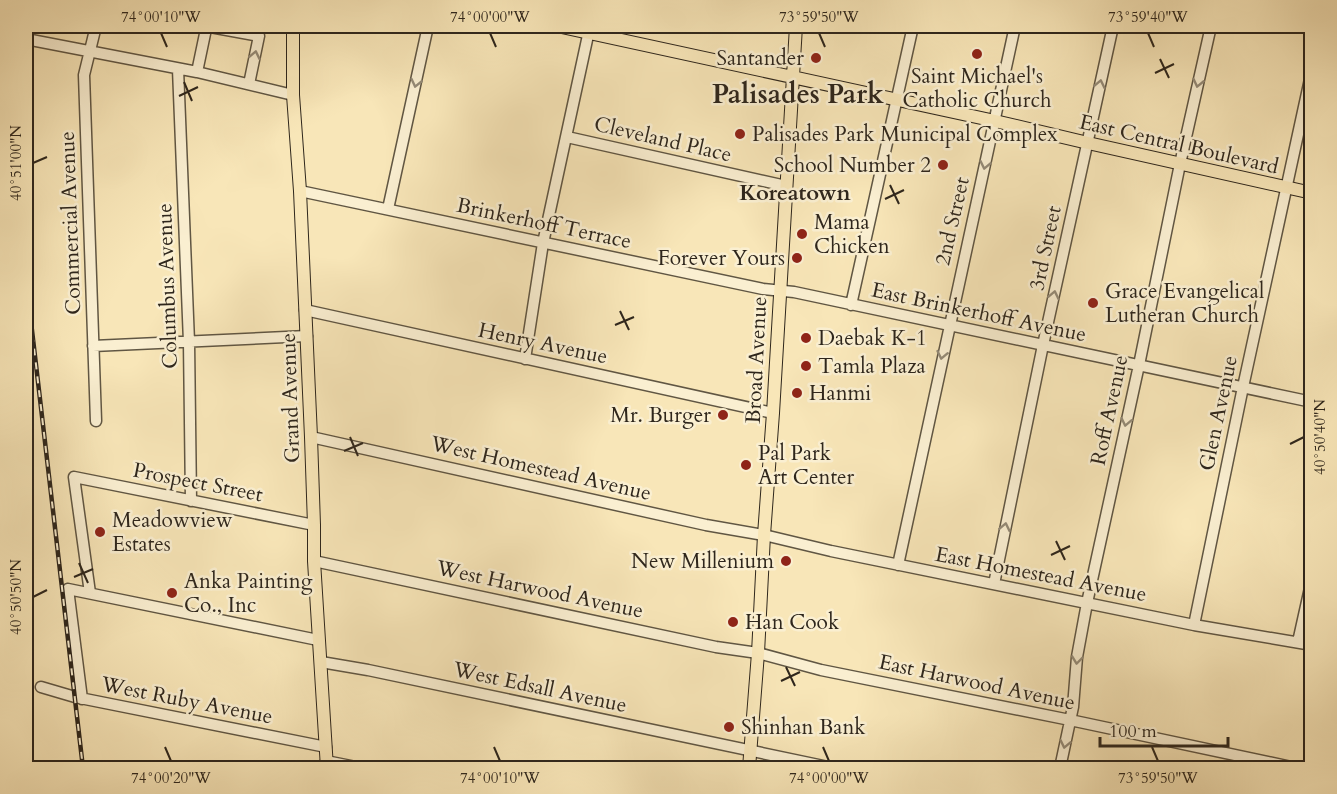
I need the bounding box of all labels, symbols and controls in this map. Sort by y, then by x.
text: 74°00'10"W [121,7,201,27]
text: 74°00'00"W [450,7,530,27]
text: 73°59'50"W [779,7,859,27]
text: 73°59'40"W [1108,7,1188,27]
place label: Santander [716,44,804,73]
marker: Saint Michael's Catholic Church [970,47,984,61]
one-way arrow [248,50,261,60]
marker: Santander [809,51,823,65]
place label: Saint Michael's Catholic Church [903,62,1052,115]
district label: Palisades Park [712,76,884,113]
one-way arrow [410,77,423,87]
one-way arrow [1193,77,1206,87]
one-way arrow [1093,79,1106,89]
street label: East Central Boulevard [1076,107,1281,182]
street label: Cleveland Place [591,110,734,169]
place label: Palisades Park Municipal Complex [752,120,1058,149]
text: 40°51'00"N [6,125,26,201]
marker: Palisades Park Municipal Complex [733,127,747,141]
street label: Commercial Avenue [53,131,88,315]
place label: School Number 2 [774,151,931,180]
marker: School Number 2 [936,158,950,172]
one-way arrow [979,160,992,170]
street label: 2nd Street [928,174,977,268]
district label: Koreatown [739,178,851,208]
street label: Brinkerhoff Terrace [454,191,634,256]
street label: Columbus Avenue [150,203,185,369]
street label: 3rd Street [1022,203,1069,293]
place label: Mama Chicken [814,208,890,261]
marker: Mama Chicken [795,227,809,241]
place label: Forever Yours [658,244,785,273]
marker: Forever Yours [790,251,804,265]
street label: East Brinkerhoff Avenue [869,276,1089,349]
place label: Grace Evangelical Lutheran Church [1105,277,1264,330]
one-way arrow [1047,290,1060,300]
street label: Broad Avenue [739,296,774,424]
marker: Grace Evangelical Lutheran Church [1086,296,1100,310]
street label: Henry Avenue [476,316,610,371]
place label: Daebak K-1 [818,324,927,353]
marker: Daebak K-1 [799,331,813,345]
street label: Grand Avenue [274,332,307,464]
one-way arrow [937,350,950,360]
place label: Tamla Plaza [818,352,926,381]
street label: Roff Avenue [1084,352,1135,468]
street label: Glen Avenue [1192,353,1245,473]
marker: Tamla Plaza [799,359,813,373]
place label: Hanmi [809,379,871,408]
marker: Hanmi [790,386,804,400]
text: 40°50'40"N [1310,399,1330,475]
place label: Mr. Burger [610,401,711,430]
marker: Mr. Burger [716,408,730,422]
one-way arrow [1121,417,1134,427]
street label: West Homestead Avenue [427,429,654,508]
place label: Pal Park Art Center [758,439,855,492]
street label: Prospect Street [131,456,266,509]
marker: Pal Park Art Center [739,458,753,472]
place label: Meadowview Estates [112,506,233,559]
one-way arrow [998,522,1011,532]
marker: Meadowview Estates [93,525,107,539]
street label: East Homestead Avenue [933,540,1149,609]
place label: New Millenium [631,547,774,576]
street label: West Harwood Avenue [433,553,646,626]
marker: New Millenium [779,554,793,568]
text: 40°50'50"N [6,559,26,635]
place label: Anka Painting Co., Inc [184,567,313,620]
marker: Anka Painting Co., Inc [165,586,179,600]
place label: Han Cook [745,608,840,637]
marker: Han Cook [726,615,740,629]
street label: East Harwood Avenue [876,648,1078,717]
street label: West Edsall Avenue [449,655,629,720]
one-way arrow [1071,656,1084,665]
street label: West Ruby Avenue [98,669,275,731]
scale bar [1100,710,1228,748]
place label: Shinhan Bank [741,713,866,742]
text: 100 m [1109,719,1157,744]
marker: Shinhan Bank [722,720,736,734]
one-way arrow [1059,739,1072,749]
text: 74°00'20"W [131,768,211,788]
text: 74°00'10"W [460,768,540,788]
text: 74°00'00"W [789,768,869,788]
text: 73°59'50"W [1118,768,1198,788]

